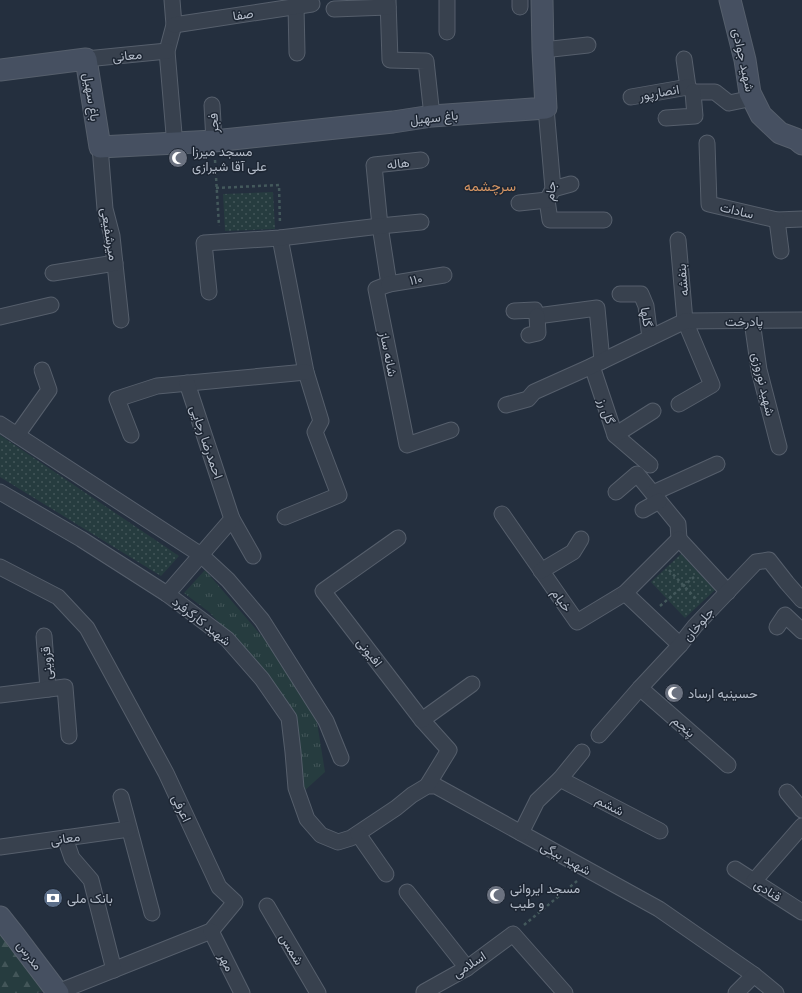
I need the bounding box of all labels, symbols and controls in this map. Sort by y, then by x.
street label: صفا [232,5,255,24]
street label: شهید جوادی [728,27,758,93]
street label: معانی [111,46,143,66]
street label: باغ سهیل [78,72,103,123]
street label: انصارپور [637,82,681,106]
street label: باغ سهیل [409,107,459,129]
street label: فجر [205,113,223,134]
place label: مسجد میرزا علی آقا شیرازی [192,144,267,175]
mosque icon: مسجد میرزا علی آقا شیرازی [167,147,189,169]
street label: هاله [386,155,410,172]
district label: سرچشمه [464,178,516,196]
street label: جام [542,180,560,202]
street label: سادات [719,199,755,222]
street label: میرشفیعی [97,207,121,262]
street label: بنفشه [674,263,691,297]
street label: ۱۱۰ [408,271,424,288]
street label: گلها [637,306,655,328]
street label: پادرخت [725,314,763,331]
street label: شانه ساز [376,329,400,378]
street label: شهید نوروزی [748,351,778,418]
street label: گل رز [594,395,618,427]
street label: احمدرضا رجایی [186,403,226,481]
street label: خیام [548,586,575,615]
street label: شهید کارگرفرد [169,594,234,650]
street label: جلوخان [680,604,718,645]
street label: افیونی [353,635,385,670]
street label: قزوینی [38,646,56,680]
mosque icon: حسینیه ارساد [663,682,685,704]
place label: حسینیه ارساد [688,686,758,702]
street label: پنجم [668,712,698,742]
street label: اعرفی [168,792,194,825]
street label: ششم [593,792,626,820]
street label: معانی [49,829,81,849]
street label: شهید بیگی [538,839,594,879]
street label: قنادی [751,876,784,906]
place label: مسجد ایروانی و طیب [510,881,580,912]
mosque icon: مسجد ایروانی و طیب [485,884,507,906]
bank icon: بانک ملی [42,887,64,909]
place label: بانک ملی [67,891,113,907]
street label: شمس [276,931,307,968]
street label: مدرس [13,938,45,974]
street label: اسلامی [450,948,489,982]
street label: مهر [214,950,237,974]

